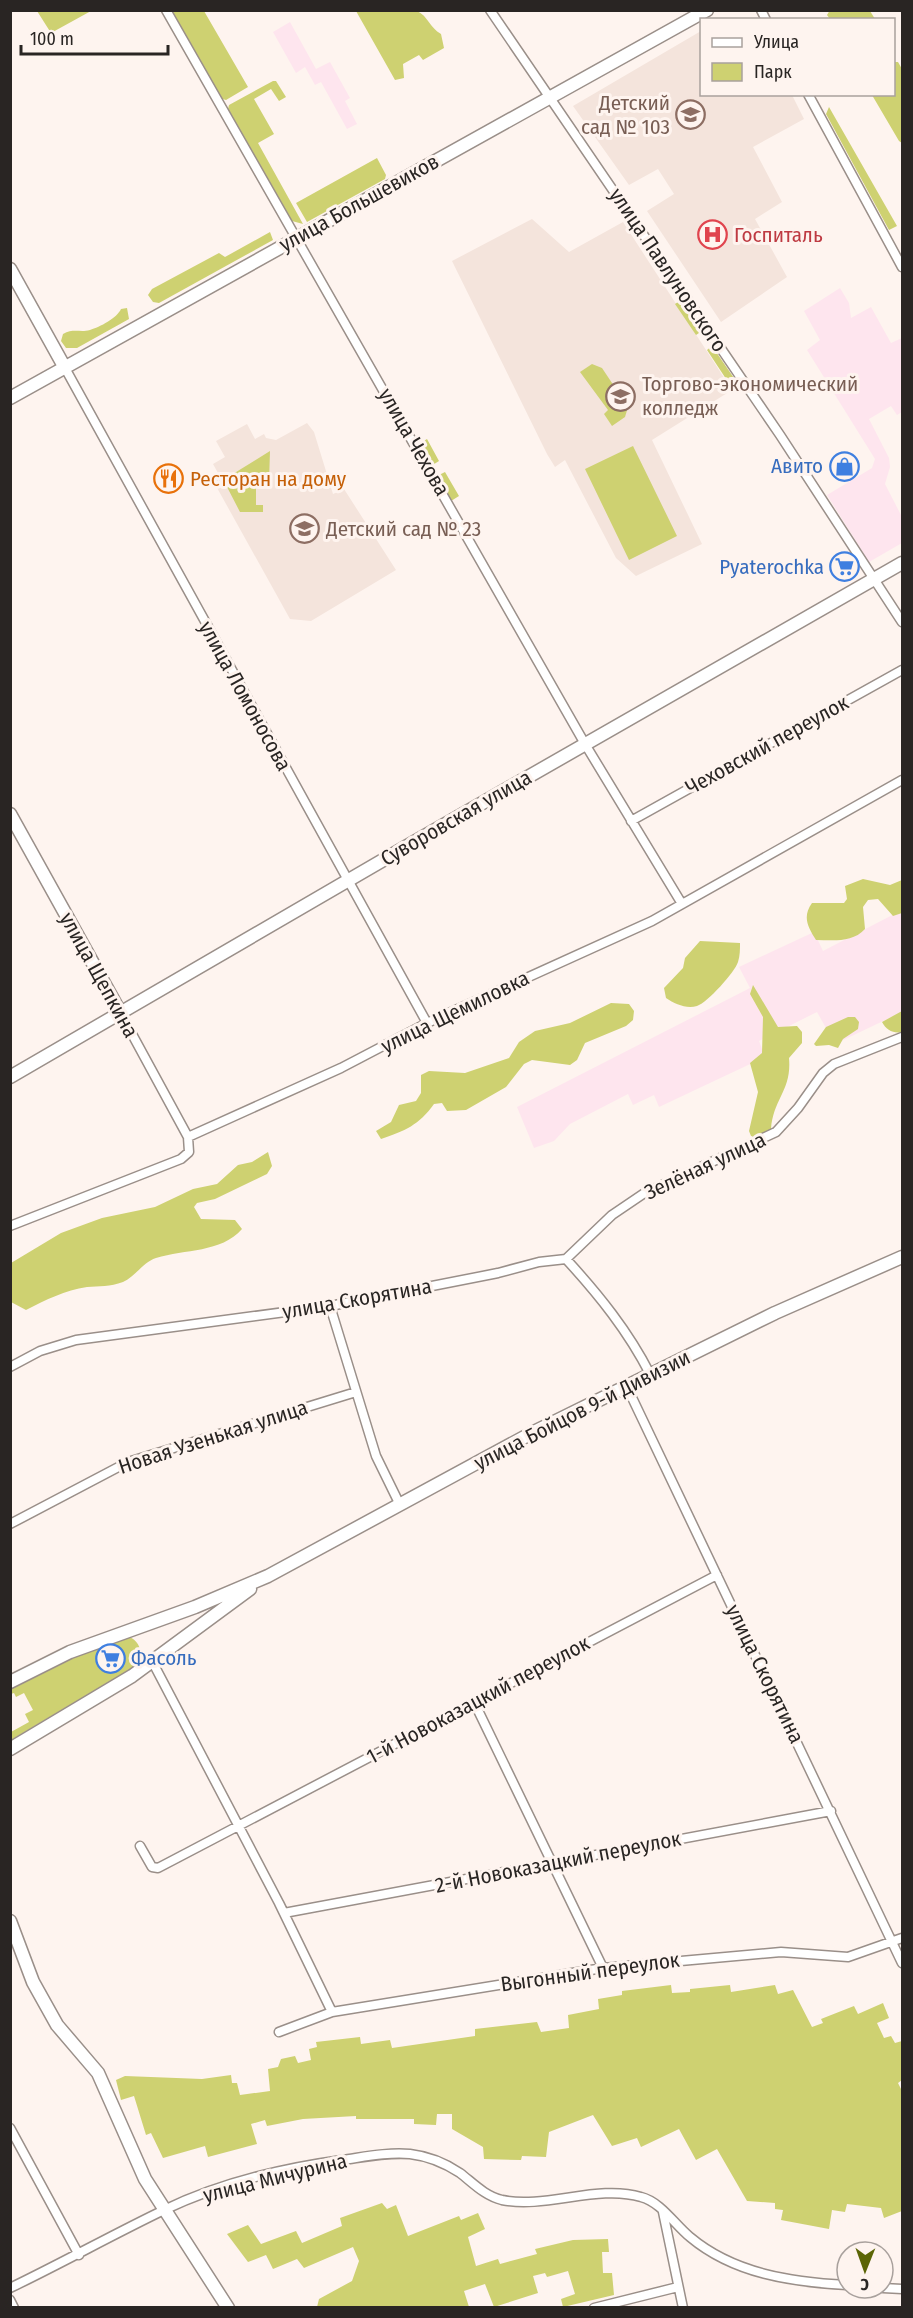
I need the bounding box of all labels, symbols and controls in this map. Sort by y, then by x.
scale bar [21,18,168,56]
legend [700,18,895,96]
text: 100 m [30,28,74,50]
text: Улица [753,31,799,53]
text: Парк [754,61,792,83]
place label: Детский сад № 103 [581,90,670,140]
school or university icon: Детский сад № 103 [675,99,707,131]
street label: улица Большевиков [275,148,443,258]
street label: улица Павлуновского [604,183,732,357]
hospital icon: Госпиталь [697,219,729,251]
place label: Госпиталь [734,222,823,248]
place label: Торгово-экономический колледж [642,371,858,421]
school or university icon: Торгово-экономический колледж [605,380,637,412]
street label: улица Чехова [373,384,455,500]
shop icon: Авито [828,450,860,482]
place label: Авито [771,453,823,479]
restaurant icon: Ресторан на дому [153,463,185,495]
place label: Ресторан на дому [190,466,347,492]
school or university icon: Детский сад № 23 [289,513,321,545]
place label: Детский сад № 23 [325,516,481,542]
supermarket icon: Pyaterochka [829,551,861,583]
place label: Pyaterochka [719,554,824,580]
street label: улица Ломоносова [193,617,297,775]
street label: Чеховский переулок [681,689,853,801]
street label: Суворовская улица [376,764,536,872]
street label: улица Щепкина [54,908,144,1042]
street label: улица Щемиловка [377,965,533,1059]
street label: Зелёная улица [640,1127,770,1205]
street label: улица Скорятина [280,1273,434,1325]
street label: улица Бойцов 9-й Дивизии [470,1344,694,1476]
street label: Новая Узенькая улица [115,1394,311,1480]
street label: улица Скорятина [720,1600,810,1748]
street label: 1-й Новоказацкий переулок [362,1630,594,1770]
supermarket icon: Фасоль [94,1642,126,1674]
place label: Фасоль [131,1645,197,1671]
street label: 2-й Новоказацкий переулок [433,1825,683,1899]
street label: Выгонный переулок [499,1947,681,1997]
street label: улица Мичурина [200,2148,350,2208]
north arrow [835,2240,895,2300]
text: С [860,2275,869,2294]

